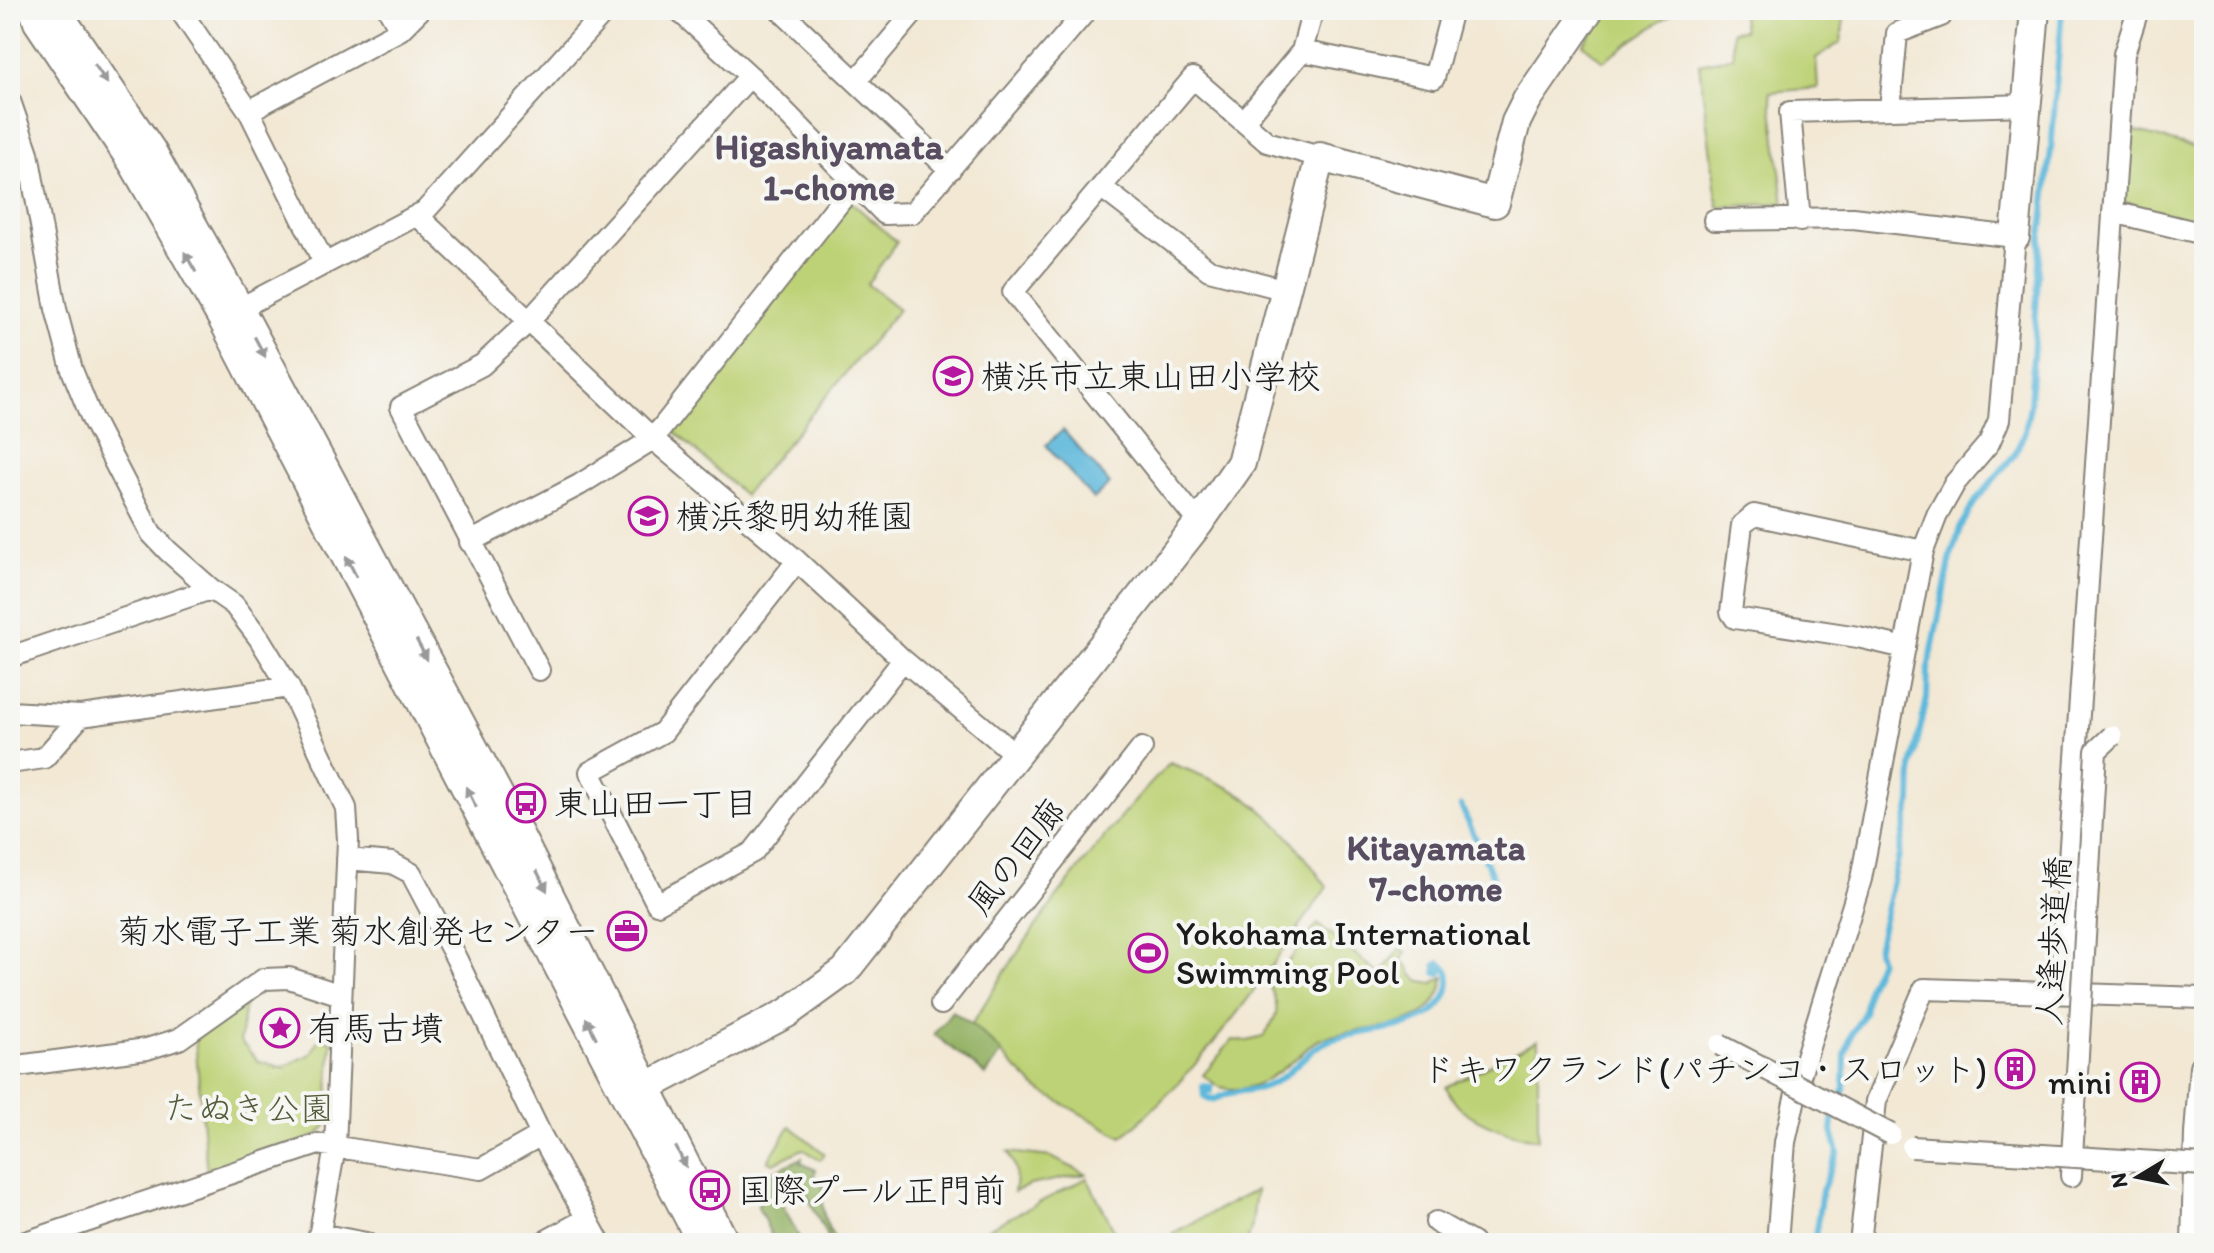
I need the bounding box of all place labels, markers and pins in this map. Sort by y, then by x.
school or university icon: 横浜市立東山田小学校 [932,355,974,397]
place label: 横浜市立東山田小学校 [981,356,1321,397]
school or university icon: 横浜黎明幼稚園 [627,495,669,537]
place label: 横浜黎明幼稚園 [676,496,914,537]
bus stop icon: 東山田一丁目 [505,782,547,824]
place label: 東山田一丁目 [554,783,758,824]
office icon: 菊水電子工業 菊水創発センター [606,910,648,952]
place label: 菊水電子工業 菊水創発センター [117,911,599,952]
place label: Yokohama International Swimming Pool [1176,913,1531,993]
sports icon: Yokohama International Swimming Pool [1127,932,1169,974]
place icon: 有馬古墳 [259,1007,301,1049]
place label: 有馬古墳 [308,1008,444,1049]
building icon: ドキワクランド(パチンコ・スロット) [1994,1048,2036,1090]
place label: ドキワクランド(パチンコ・スロット) [1421,1049,1987,1090]
building icon: mini [2119,1061,2161,1103]
place label: mini [2048,1062,2112,1103]
bus stop icon: 国際プール正門前 [689,1169,731,1211]
place label: 国際プール正門前 [738,1170,1006,1211]

